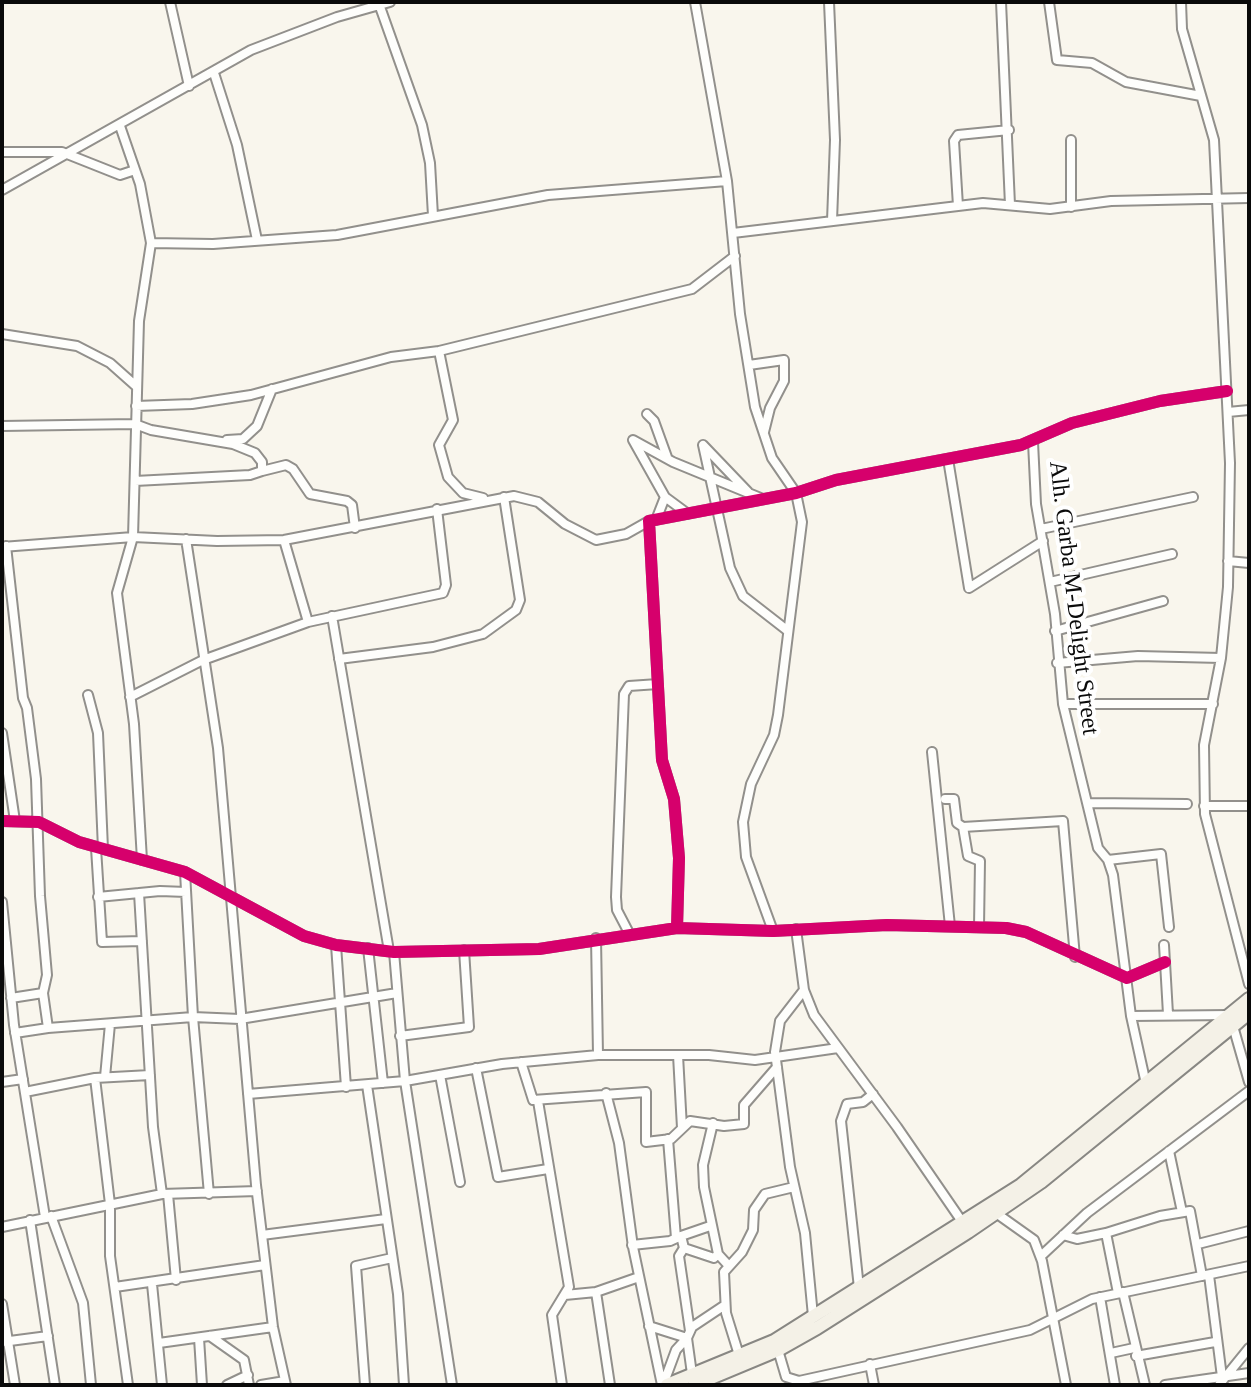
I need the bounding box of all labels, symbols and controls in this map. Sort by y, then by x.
street label: Alh. Garba M-Delight Street [1042,459,1104,737]

